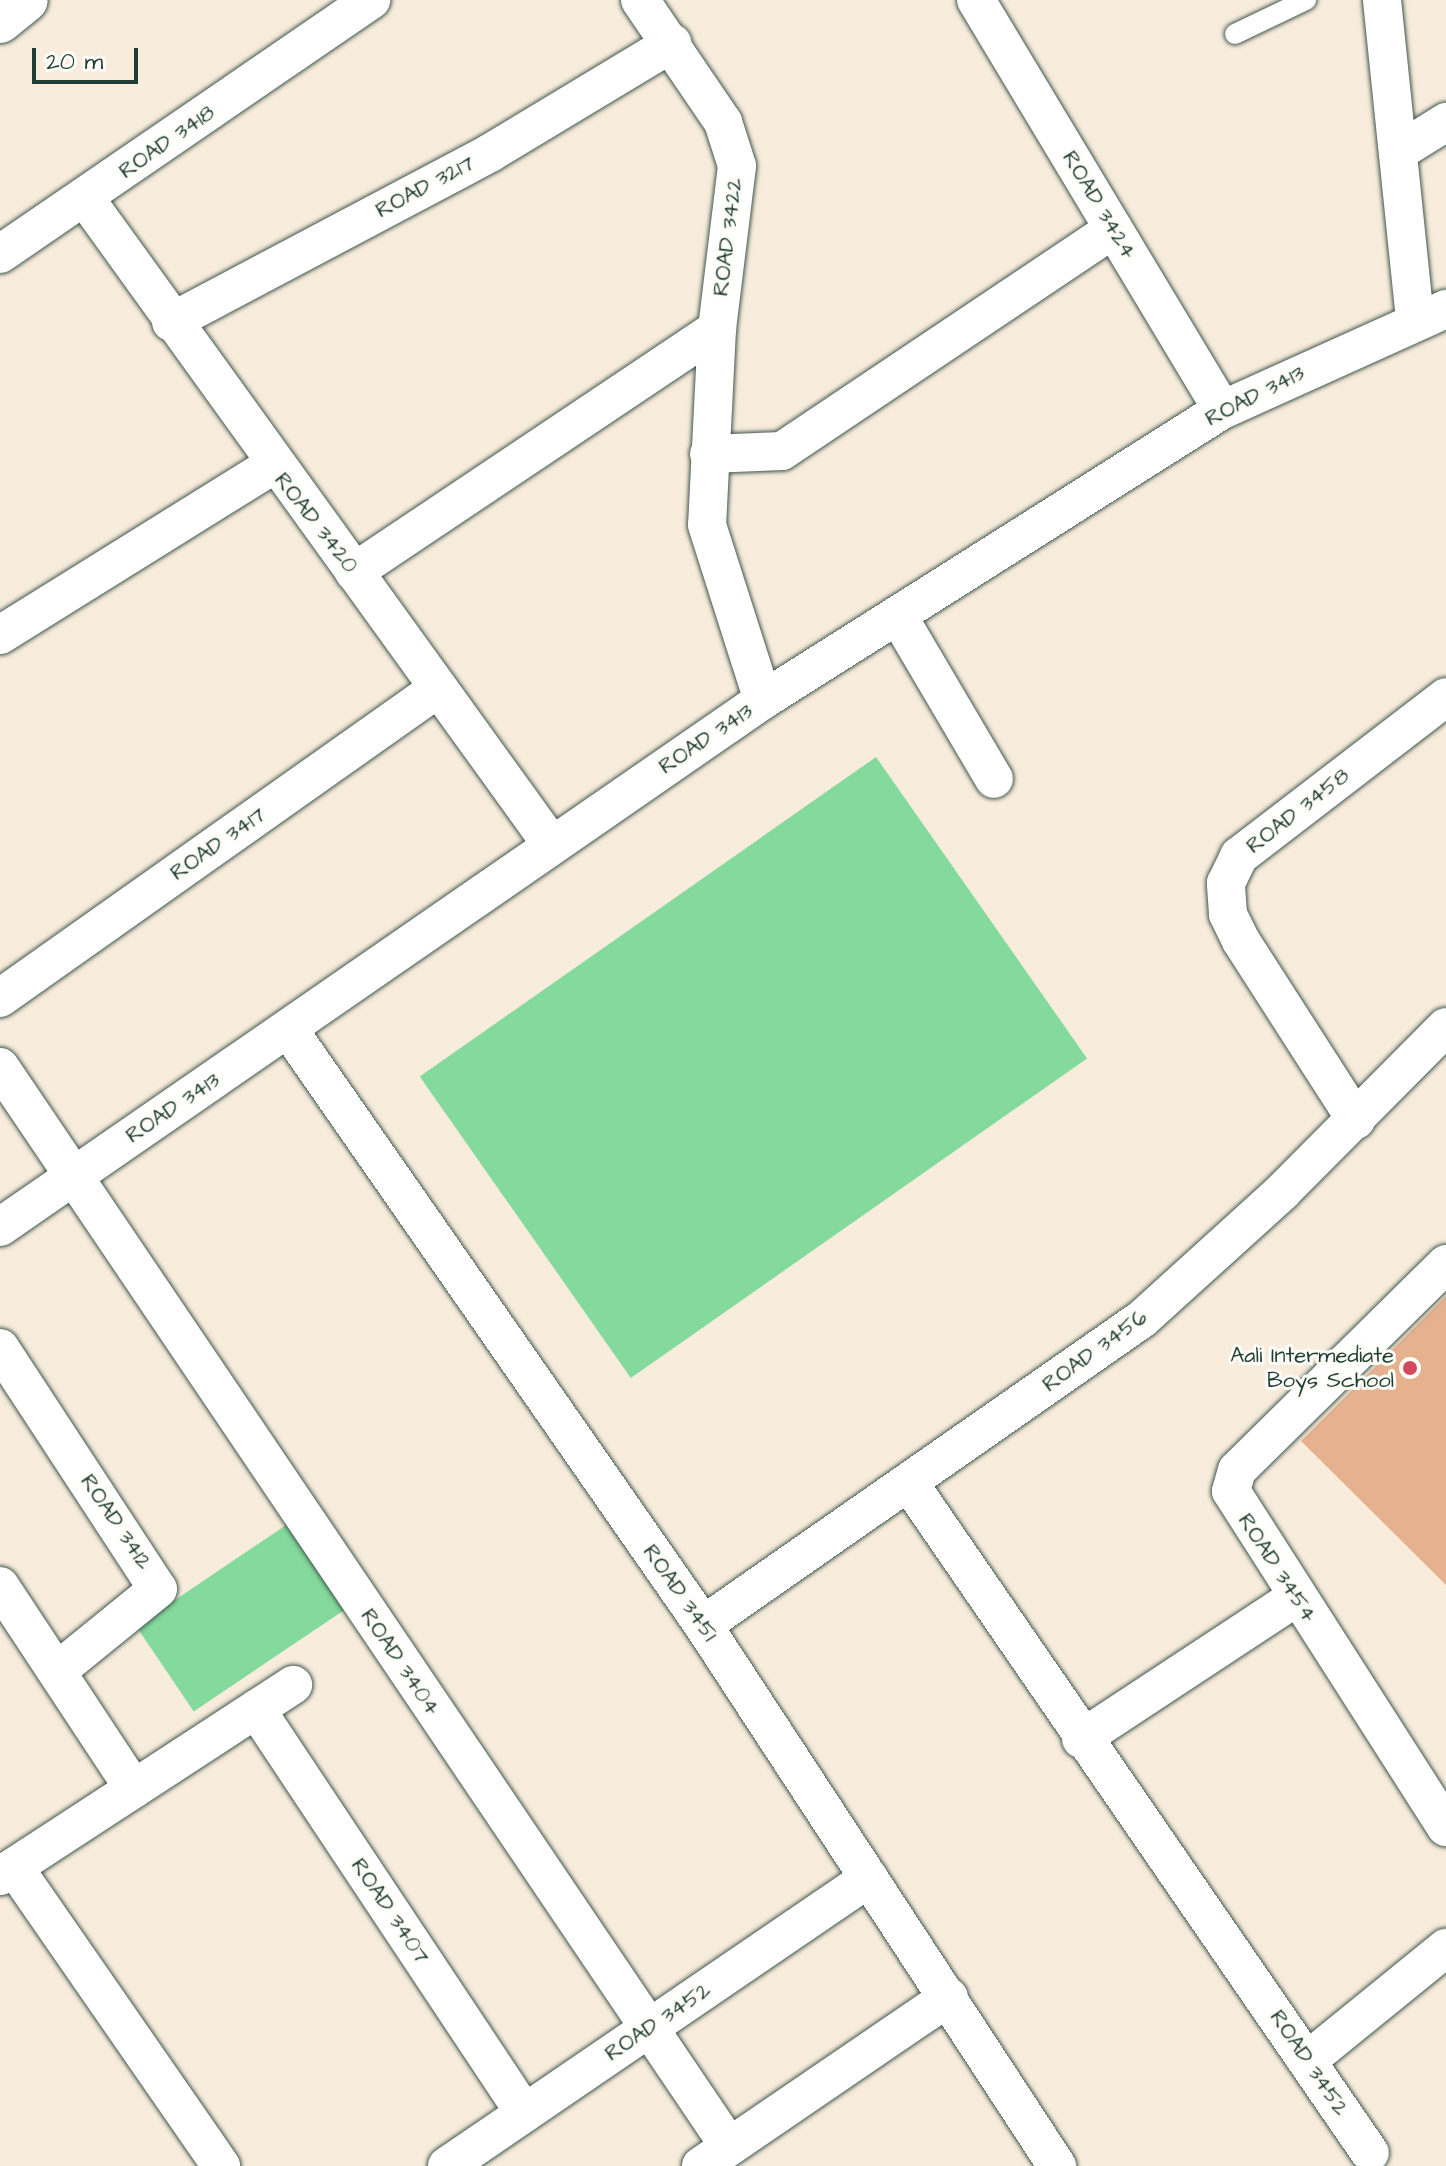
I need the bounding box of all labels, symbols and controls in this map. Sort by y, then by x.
scale bar [36,32,142,82]
text: 20 m [46,45,103,79]
street label: ROAD 3418 [114,99,220,185]
street label: ROAD 3424 [1056,146,1142,264]
street label: ROAD 3217 [371,150,479,224]
street label: ROAD 3422 [708,176,748,298]
street label: ROAD 3413 [1201,360,1309,432]
street label: ROAD 3420 [269,468,363,578]
street label: ROAD 3413 [654,698,758,780]
street label: ROAD 3458 [1241,763,1355,859]
street label: ROAD 3417 [165,802,271,886]
street label: ROAD 3413 [121,1067,225,1149]
street label: ROAD 3456 [1037,1304,1153,1398]
place label: Aali Intermediate Boys School [1230,1342,1394,1394]
marker: Aali Intermediate Boys School [1401,1359,1419,1377]
street label: ROAD 3412 [75,1469,157,1575]
street label: ROAD 3454 [1232,1509,1322,1627]
street label: ROAD 3451 [637,1539,723,1647]
street label: ROAD 3404 [355,1604,445,1720]
street label: ROAD 3407 [345,1853,435,1969]
street label: ROAD 3452 [600,1977,716,2067]
street label: ROAD 3452 [1264,2005,1354,2121]

